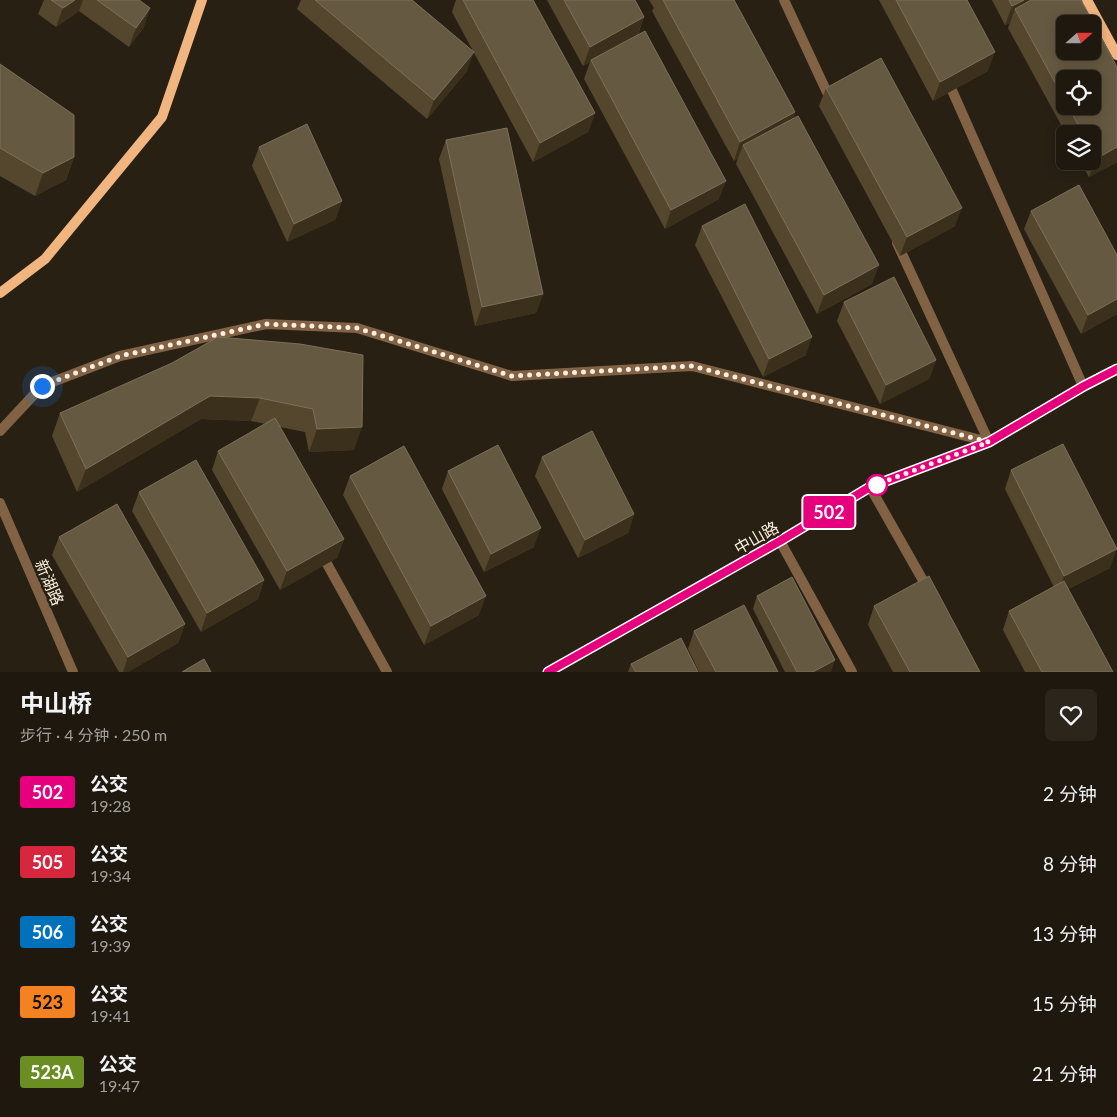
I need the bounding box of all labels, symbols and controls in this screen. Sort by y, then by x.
north arrow [1056,15,1101,60]
map controls [1056,15,1101,170]
button: locate [1056,70,1101,115]
button: layers [1056,125,1101,170]
your location [30,374,55,399]
unlabelled marker [866,474,888,496]
line badge: 502 [800,496,858,528]
text: 502 [813,501,845,523]
street label: 中山路 [730,517,782,557]
street label: 新湖路 [32,556,68,608]
text: 中山桥 [20,688,92,717]
button: heart [1045,689,1097,741]
text: 步行 · 4 分钟 · 250 m [20,725,167,744]
text: 公交 [90,772,128,795]
text: 502 [32,781,63,803]
text: 2 分钟 [1043,782,1097,805]
text: 19:28 [90,796,131,815]
text: 公交 [90,842,128,865]
text: 505 [32,851,63,873]
text: 8 分钟 [1043,852,1097,875]
text: 19:34 [90,866,131,885]
text: 公交 [90,912,128,935]
text: 506 [32,921,63,943]
text: 13 分钟 [1032,922,1097,945]
text: 19:39 [90,936,131,955]
text: 公交 [90,982,128,1005]
text: 523 [32,991,63,1013]
text: 15 分钟 [1032,992,1097,1015]
text: 19:41 [90,1006,131,1025]
text: 公交 [99,1052,137,1075]
text: 523A [30,1061,74,1083]
text: 21 分钟 [1032,1062,1097,1085]
text: 19:47 [99,1076,140,1095]

